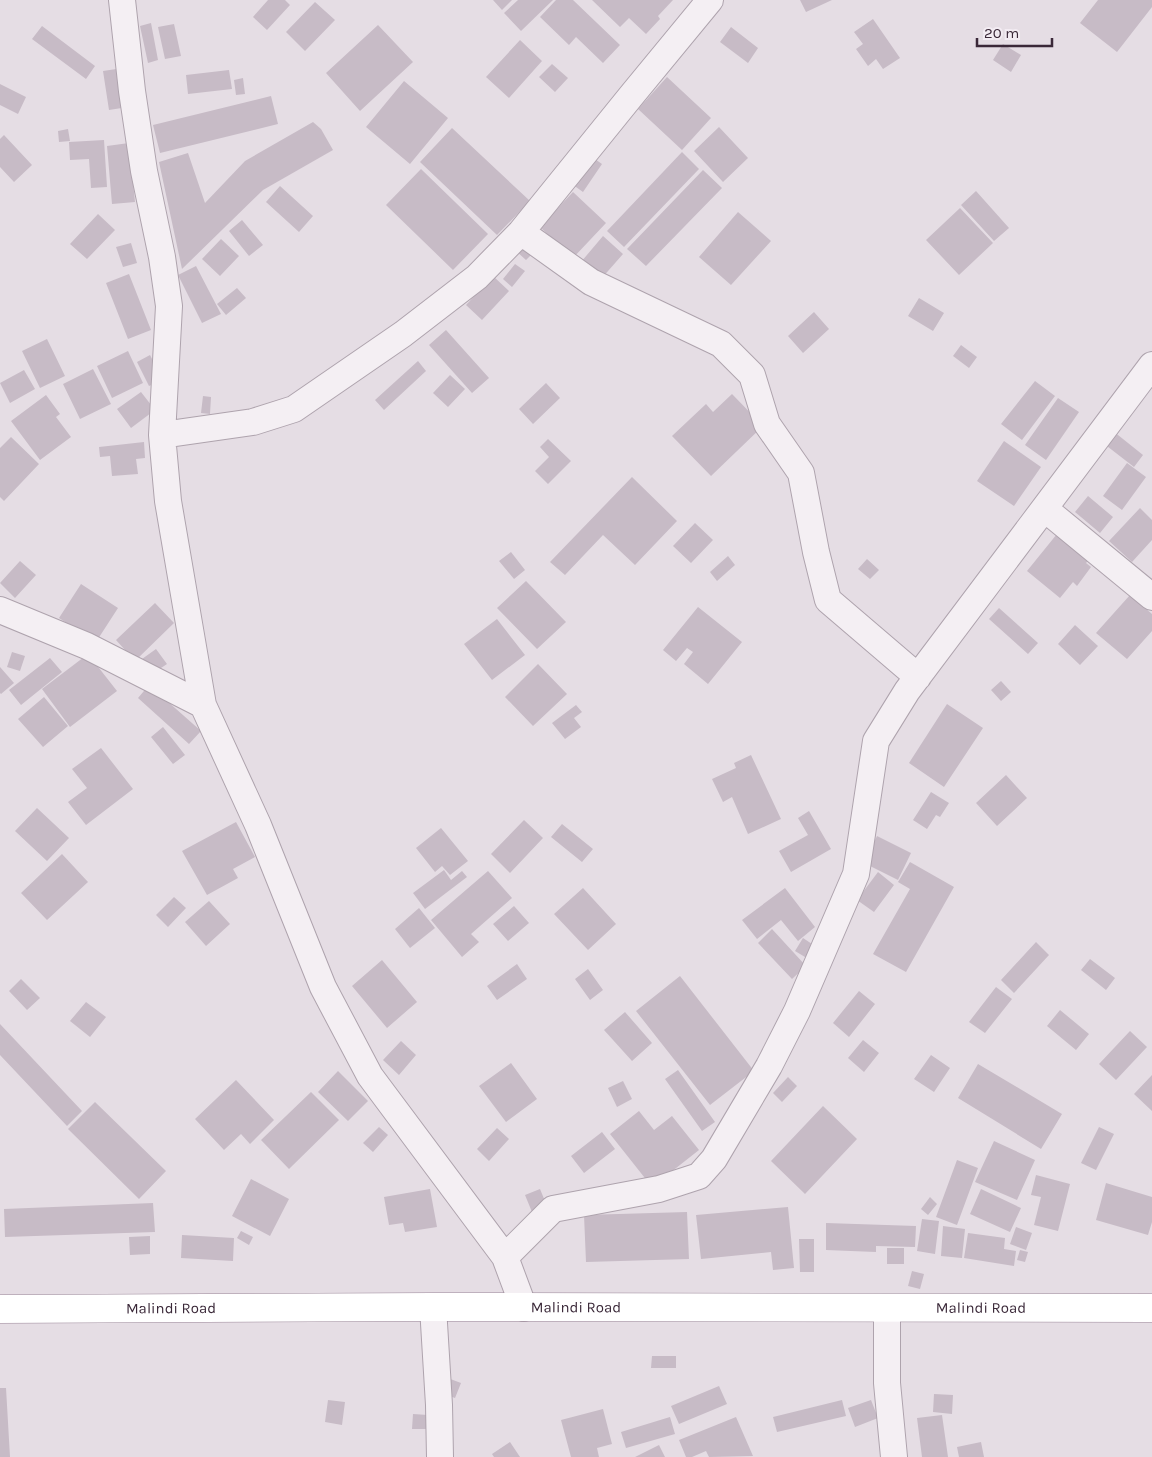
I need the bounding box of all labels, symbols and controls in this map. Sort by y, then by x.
scale bar [977,15,1052,47]
text: 20 m [984,24,1019,42]
street label: Malindi Road [531,1298,621,1316]
street label: Malindi Road [126,1299,216,1317]
street label: Malindi Road [936,1299,1026,1317]

